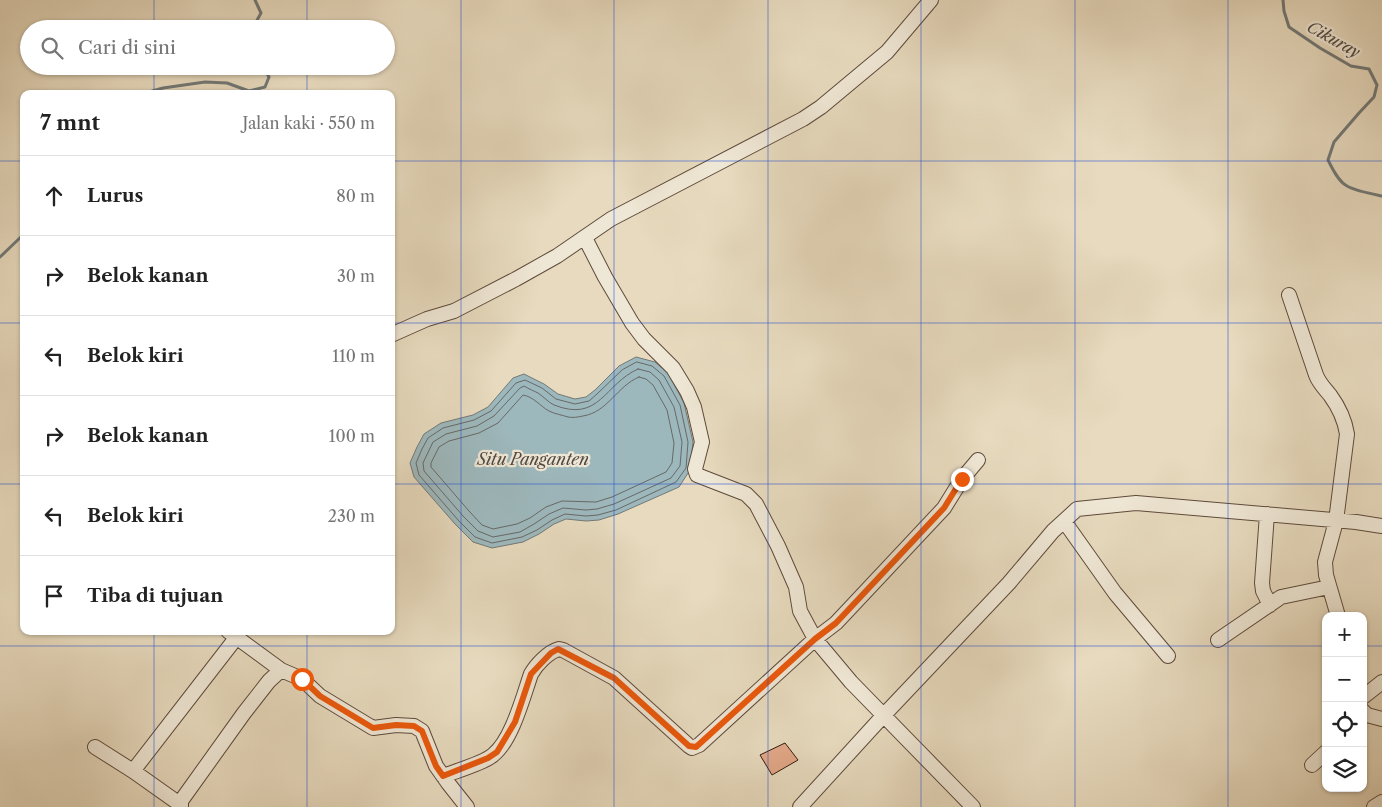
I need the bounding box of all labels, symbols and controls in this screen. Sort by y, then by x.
water label: Cikuray [1304,16,1364,62]
search box [20,20,395,75]
icon: search [38,34,66,62]
text: Cari di sini [78,36,176,59]
text: 7 mnt [40,110,100,135]
text: Jalan kaki · 550 m [242,113,375,133]
icon: ahead [40,182,68,210]
text: Lurus [87,184,143,207]
text: 80 m [336,186,375,206]
icon: right [40,262,68,290]
text: Belok kanan [87,264,209,287]
text: 30 m [337,266,375,286]
icon: left [40,342,68,370]
text: Belok kiri [87,344,184,367]
text: 110 m [332,346,375,366]
icon: right [40,422,68,450]
text: Belok kanan [87,424,209,447]
text: 100 m [329,426,375,446]
water label: Situ Panganten [476,449,589,469]
route end [951,468,974,491]
icon: left [40,502,68,530]
text: Belok kiri [87,504,184,527]
text: 230 m [328,506,375,526]
icon: arrive [40,582,68,610]
text: Tiba di tujuan [87,584,223,607]
map controls [1322,612,1367,792]
button: + [1322,612,1367,657]
button: − [1322,657,1367,702]
route start [291,668,314,691]
button: locate [1322,702,1367,747]
button: layers [1322,747,1367,792]

